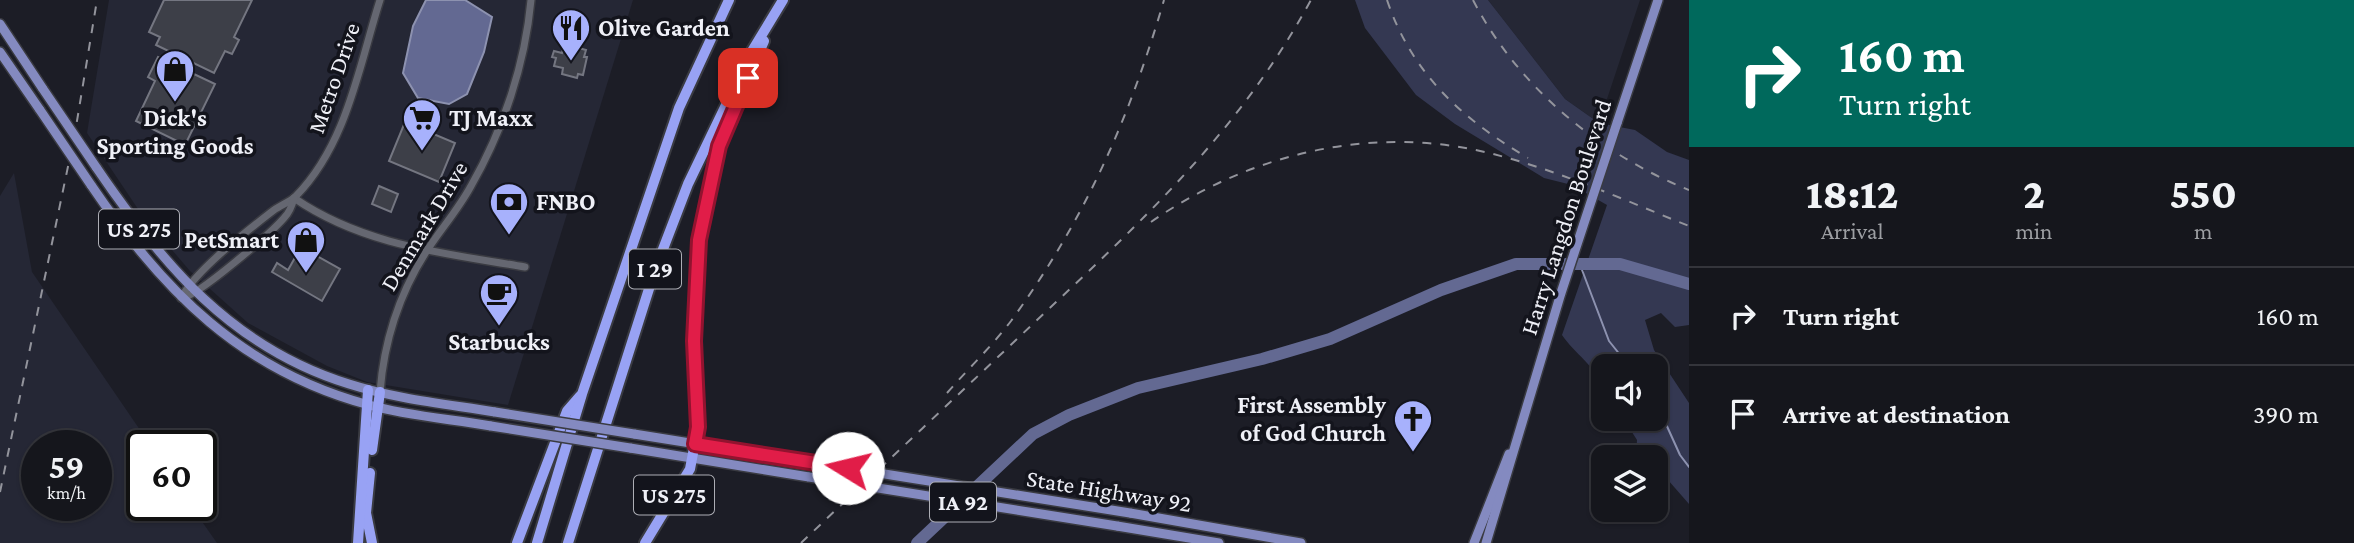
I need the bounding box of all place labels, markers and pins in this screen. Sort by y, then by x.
restaurant icon: Olive Garden [550,7,592,62]
place label: Olive Garden [598,14,730,41]
shop icon: Dick's Sporting Goods [154,48,196,103]
pin [718,48,778,108]
supermarket icon: TJ Maxx [401,97,443,152]
place label: Dick's Sporting Goods [97,104,254,159]
place label: TJ Maxx [449,104,534,131]
bank icon: FNBO [488,181,530,236]
place label: FNBO [536,188,596,215]
shop icon: PetSmart [285,219,327,274]
place label: PetSmart [184,226,279,253]
cafe icon: Starbucks [478,272,520,327]
place label: Starbucks [448,328,550,355]
place label: First Assembly of God Church [1237,391,1386,446]
church icon: First Assembly of God Church [1392,398,1434,453]

